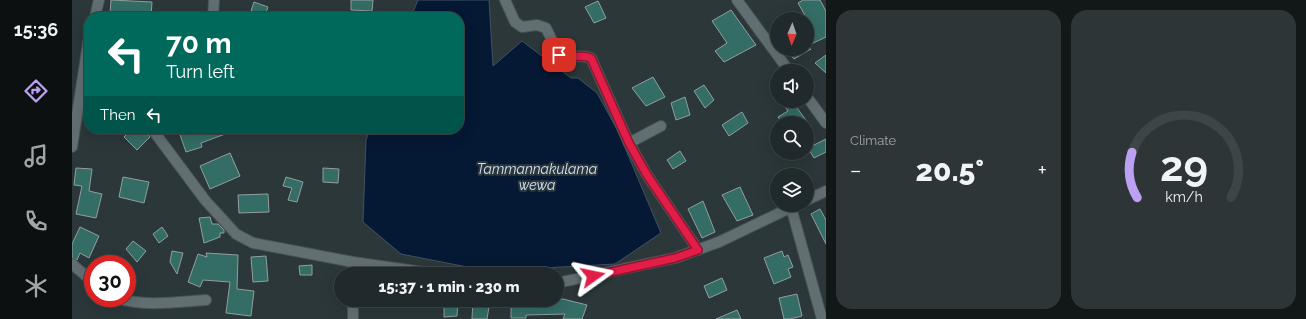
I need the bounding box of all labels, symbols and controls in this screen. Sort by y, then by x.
north arrow [770,12,814,56]
map controls [770,12,814,212]
text: 15:36 [14,19,58,40]
text: 70 m [166,27,232,60]
icon: left [100,28,152,80]
pin [542,38,576,72]
icon: arrive [548,44,570,66]
text: Turn left [166,61,235,82]
button: sound [770,64,814,108]
icon: directions [22,77,50,105]
icon: left [143,104,165,126]
text: Then [100,106,135,124]
button: search [770,116,814,160]
text: Climate [850,133,896,148]
text: 29 [1160,141,1207,190]
icon: music [22,142,50,170]
text: 20.5° [916,153,984,188]
text: − [850,157,862,183]
text: + [1038,157,1047,183]
water label: Tammannakulama wewa [477,161,597,193]
button: layers [770,168,814,212]
text: km/h [1165,188,1202,204]
icon: phone [22,207,50,235]
speed limit sign: 30 [84,255,136,307]
position arrow [572,255,614,297]
icon: climate [22,272,50,300]
text: 15:37 · 1 min · 230 m [378,278,520,296]

